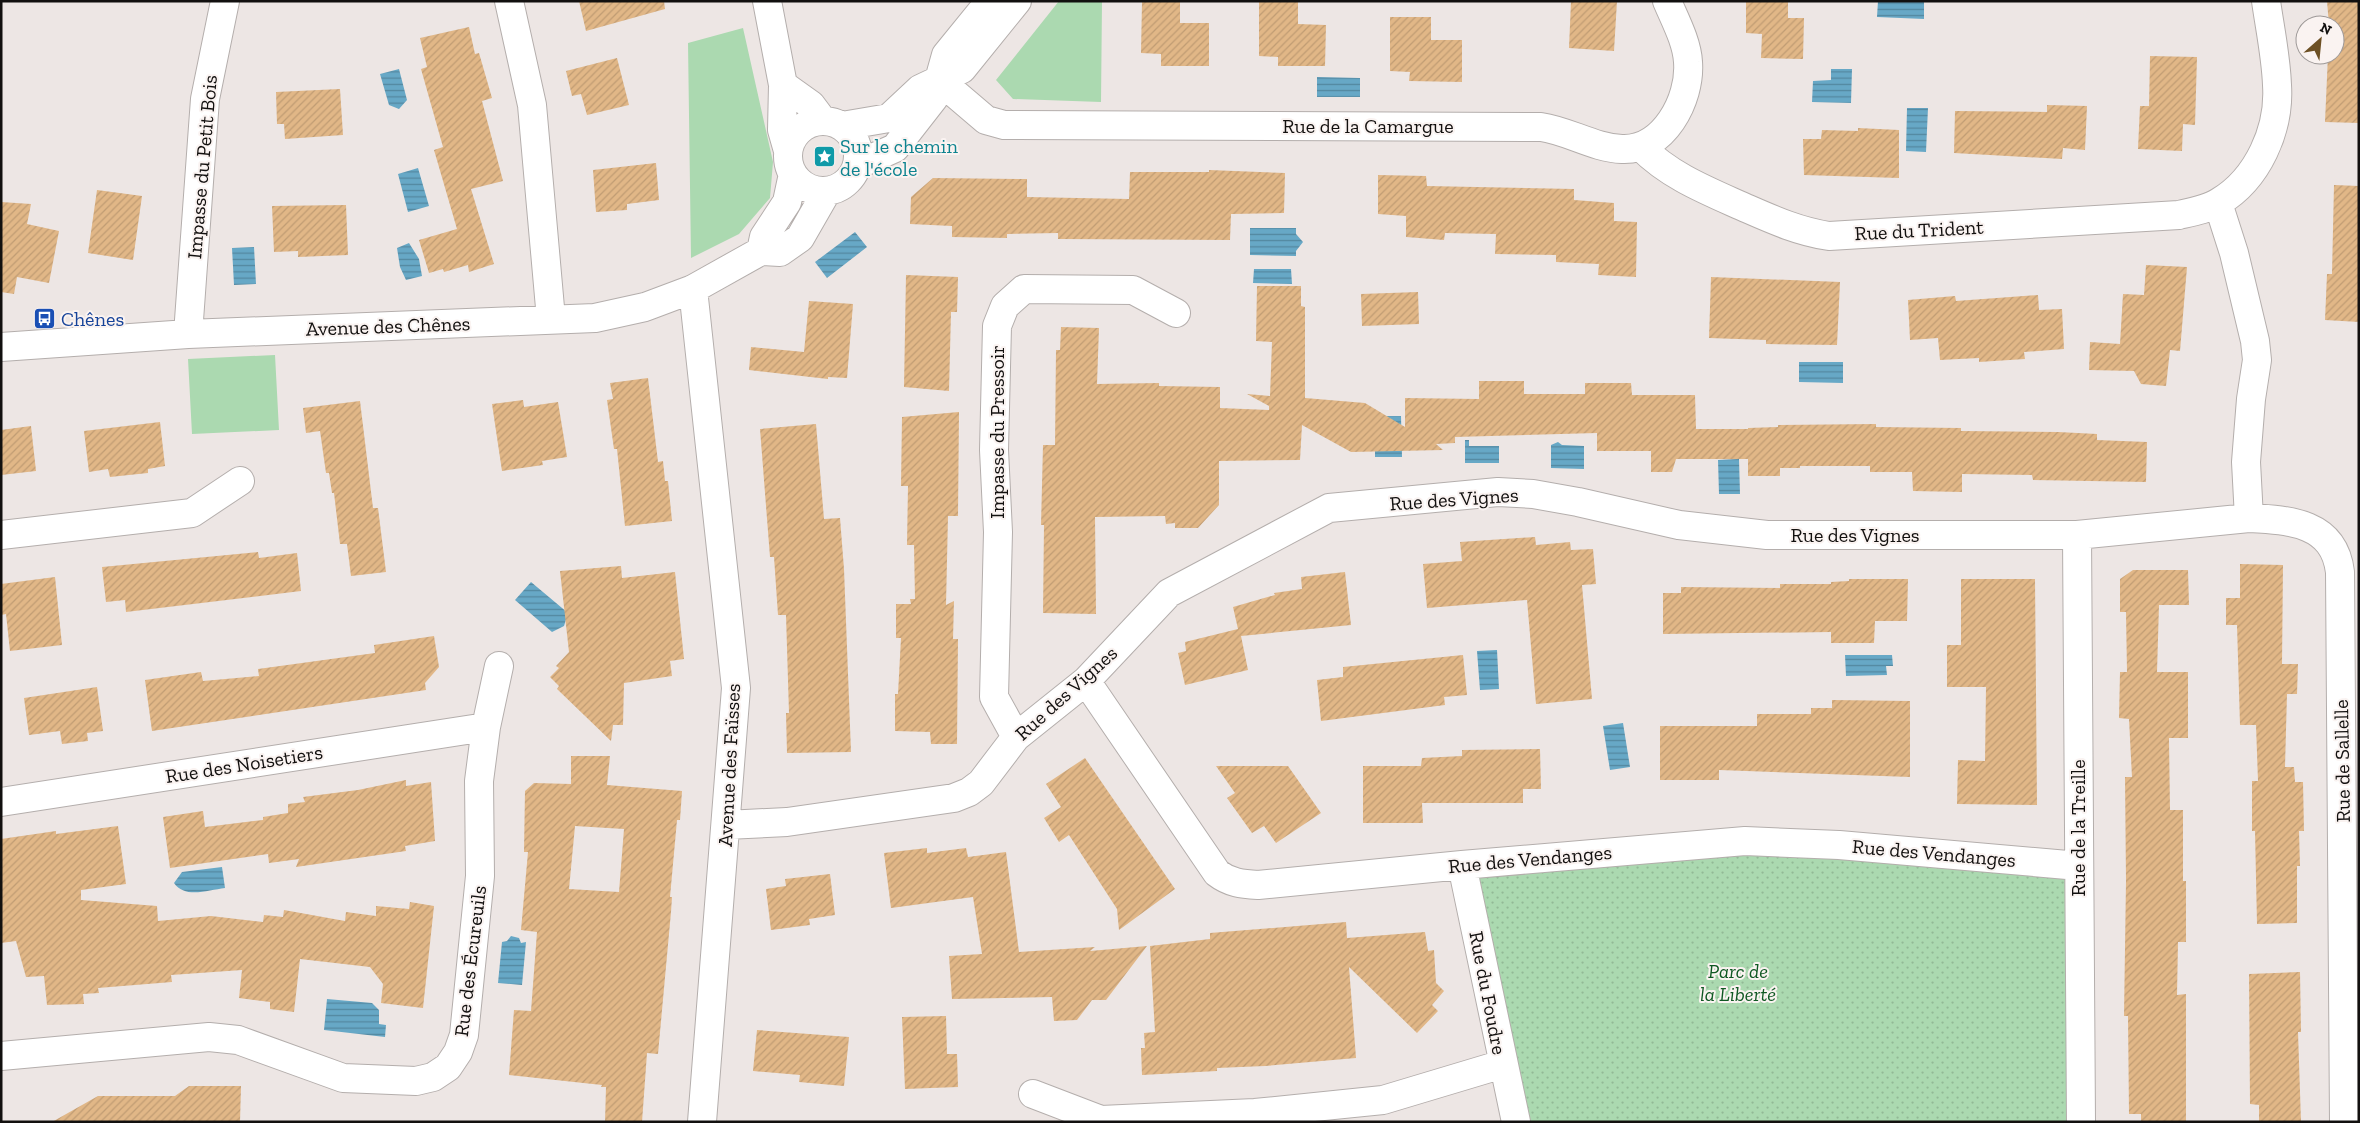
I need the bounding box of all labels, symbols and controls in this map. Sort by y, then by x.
north arrow [2295,15,2345,65]
text: N [2317,19,2335,39]
street label: Impasse du Petit Bois [182,74,222,260]
street label: Rue de la Camargue [1282,114,1454,138]
place label: Sur le chemin de l'école [840,134,958,181]
place icon: Sur le chemin de l'école [812,145,836,169]
street label: Rue du Trident [1854,215,1985,245]
bus stop icon: Chênes [33,307,57,331]
place label: Chênes [61,307,124,331]
street label: Avenue des Chênes [305,311,471,341]
street label: Impasse du Pressoir [985,345,1009,519]
street label: Rue des Vignes [1389,483,1519,515]
street label: Rue des Vignes [1790,523,1920,547]
street label: Rue des Vignes [1010,641,1122,745]
street label: Avenue des Faïsses [713,683,745,847]
street label: Rue de Sallelle [2329,699,2355,823]
street label: Rue des Noisetiers [164,740,324,788]
street label: Rue de la Treille [2066,759,2090,897]
street label: Rue des Vendanges [1851,834,2017,872]
street label: Rue des Vendanges [1447,840,1613,878]
street label: Rue des Écureuils [449,884,491,1038]
street label: Rue du Foudre [1464,929,1512,1057]
park label: Parc de la Liberté [1700,959,1776,1006]

